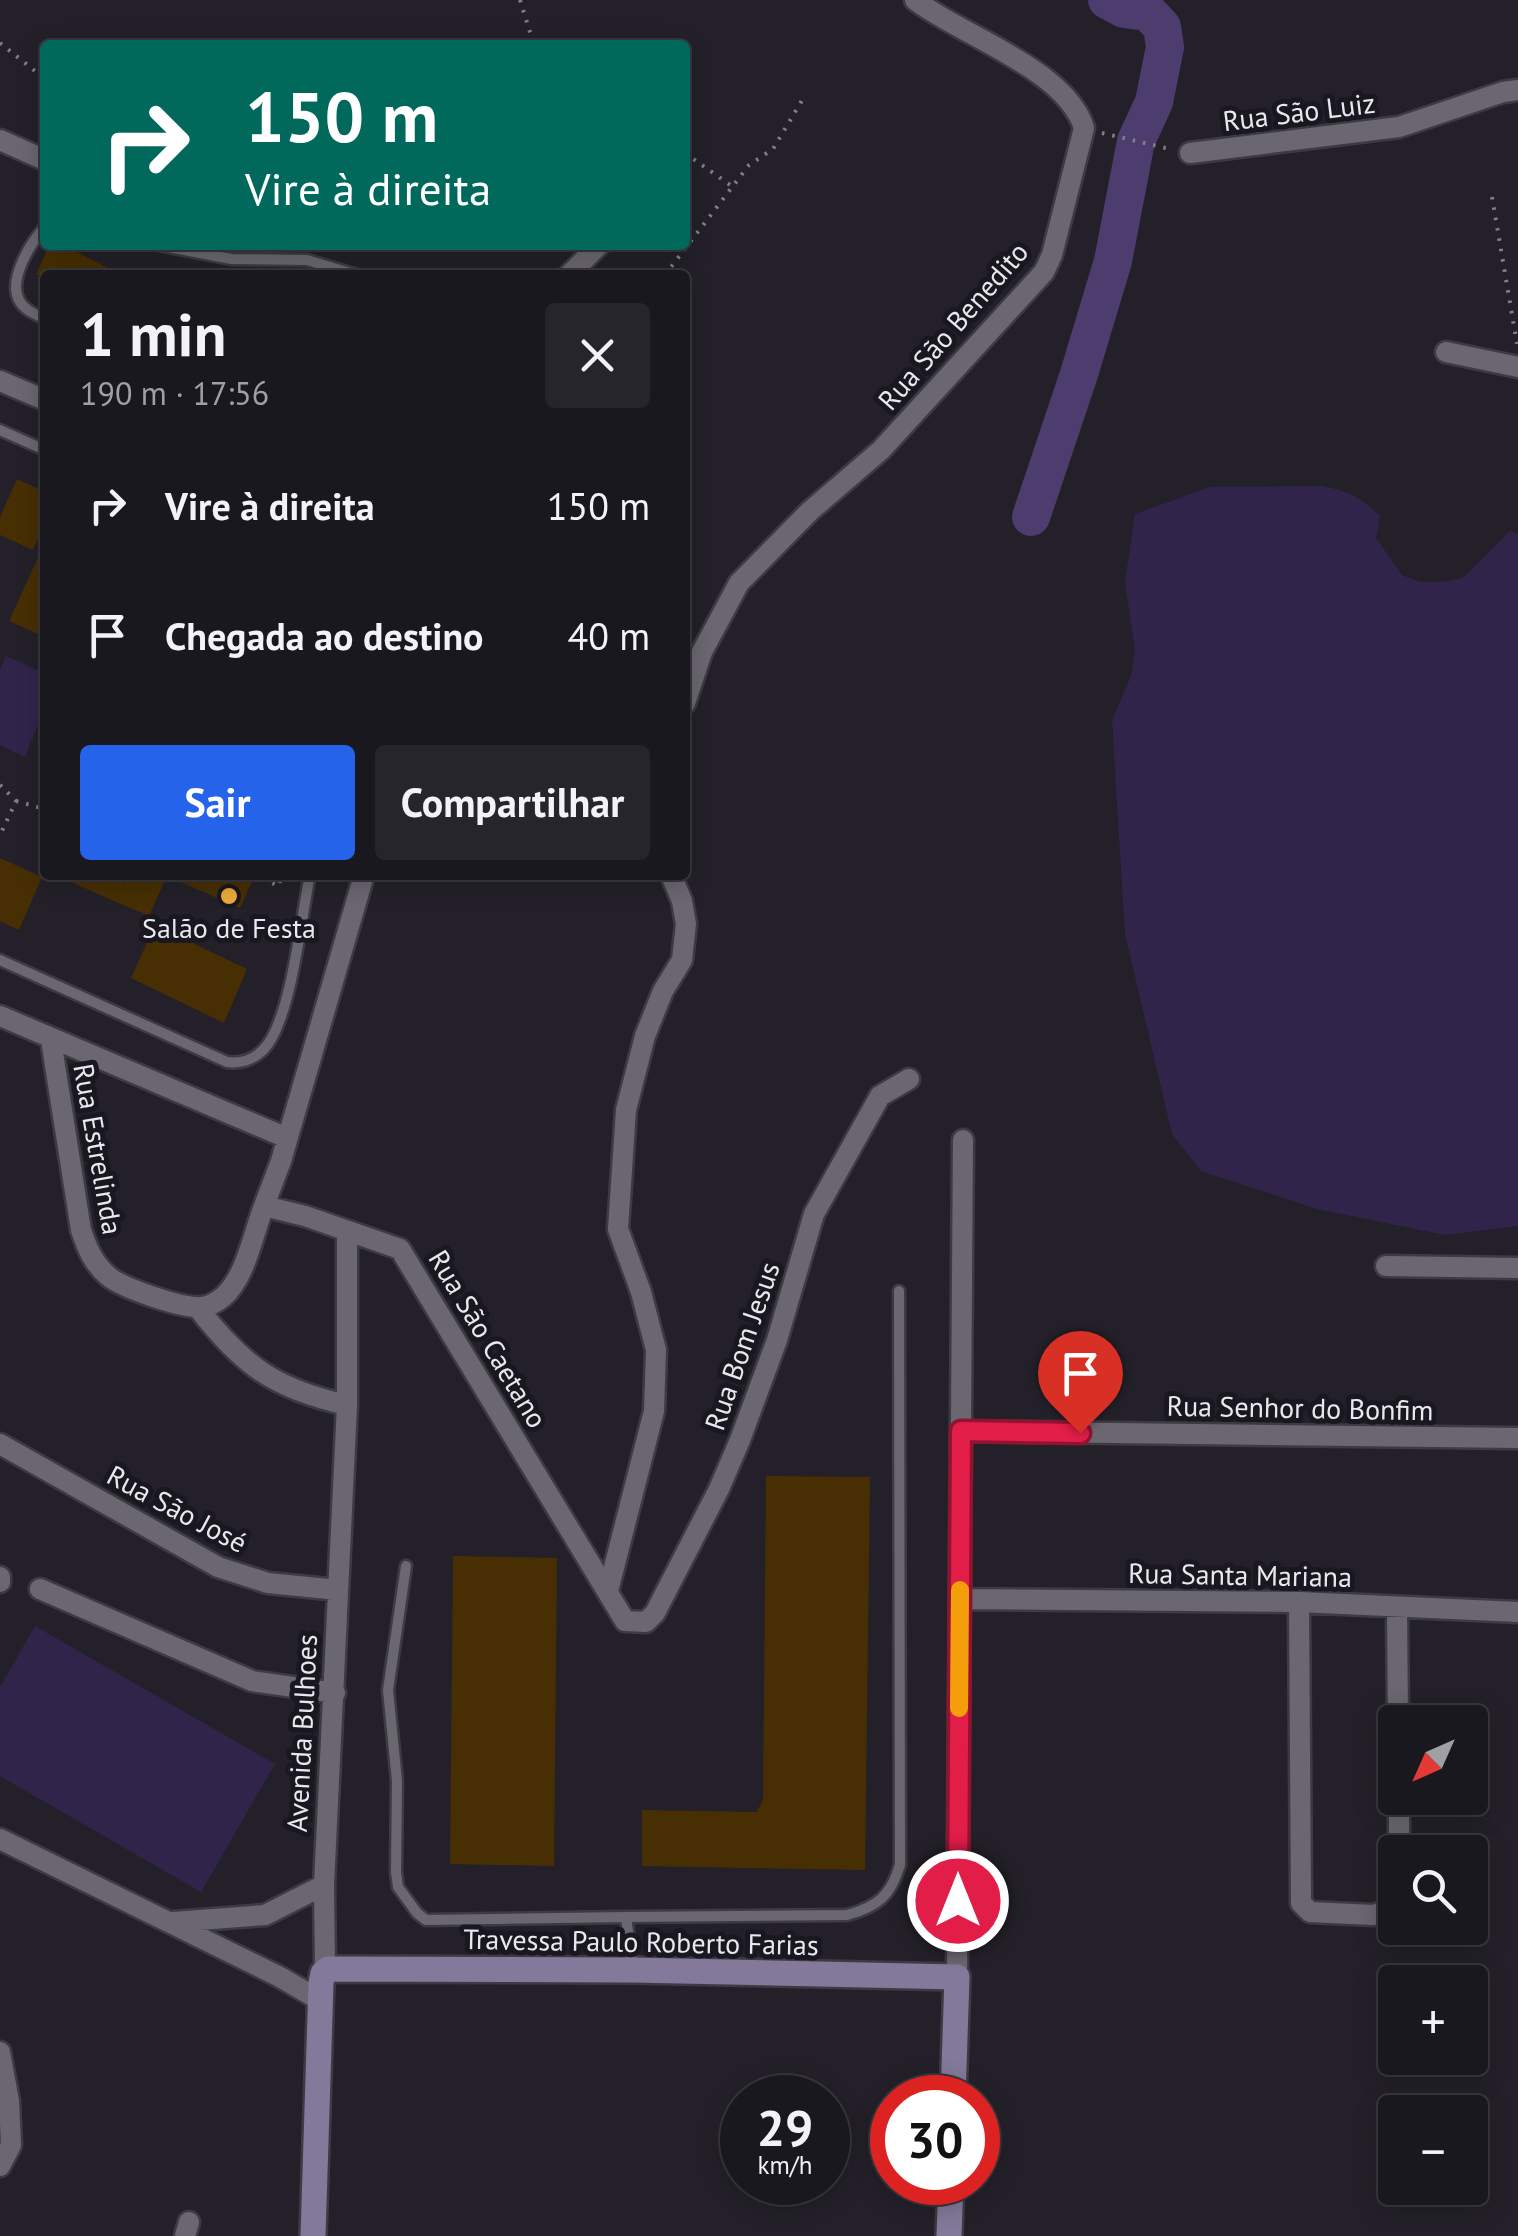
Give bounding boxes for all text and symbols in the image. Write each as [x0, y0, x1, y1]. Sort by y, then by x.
text: 150 m [245, 71, 438, 161]
icon: right [80, 80, 210, 210]
street label: Rua São Luiz [1221, 84, 1377, 139]
text: Vire à direita [245, 159, 491, 217]
street label: Rua São Benedito [869, 234, 1036, 417]
text: 1 min [80, 295, 226, 373]
button: close [545, 303, 650, 408]
text: 190 m · 17:56 [80, 372, 269, 414]
icon: right [80, 478, 135, 533]
text: Vire à direita [165, 481, 375, 530]
text: 150 m [547, 481, 650, 530]
icon: arrive [80, 608, 135, 663]
text: Chegada ao destino [165, 611, 484, 660]
text: 40 m [568, 611, 650, 660]
button: Sair [80, 745, 355, 860]
button: Compartilhar [375, 745, 650, 860]
marker: Salão de Festa [218, 885, 240, 907]
place label: Salão de Festa [142, 909, 316, 946]
street label: Rua Estrelinda [65, 1061, 132, 1237]
street label: Rua São Caetano [421, 1243, 556, 1435]
street label: Rua Bom Jesus [695, 1257, 788, 1435]
pin [1038, 1331, 1123, 1434]
icon: arrive [1053, 1346, 1108, 1401]
street label: Rua Senhor do Bonfim [1166, 1387, 1434, 1428]
street label: Rua São José [101, 1456, 254, 1561]
street label: Rua Santa Mariana [1128, 1554, 1352, 1595]
street label: Avenida Bulhoes [278, 1633, 325, 1833]
north arrow [1378, 1705, 1488, 1815]
map controls [1378, 1705, 1488, 2205]
button: search [1378, 1835, 1488, 1945]
position arrow [906, 1849, 1010, 1953]
street label: Travessa Paulo Roberto Farias [463, 1920, 819, 1963]
button: + [1378, 1965, 1488, 2075]
speed limit sign: 30 [870, 2075, 1000, 2205]
text: 29 [757, 2095, 813, 2160]
button: − [1378, 2095, 1488, 2205]
text: km/h [758, 2149, 812, 2181]

